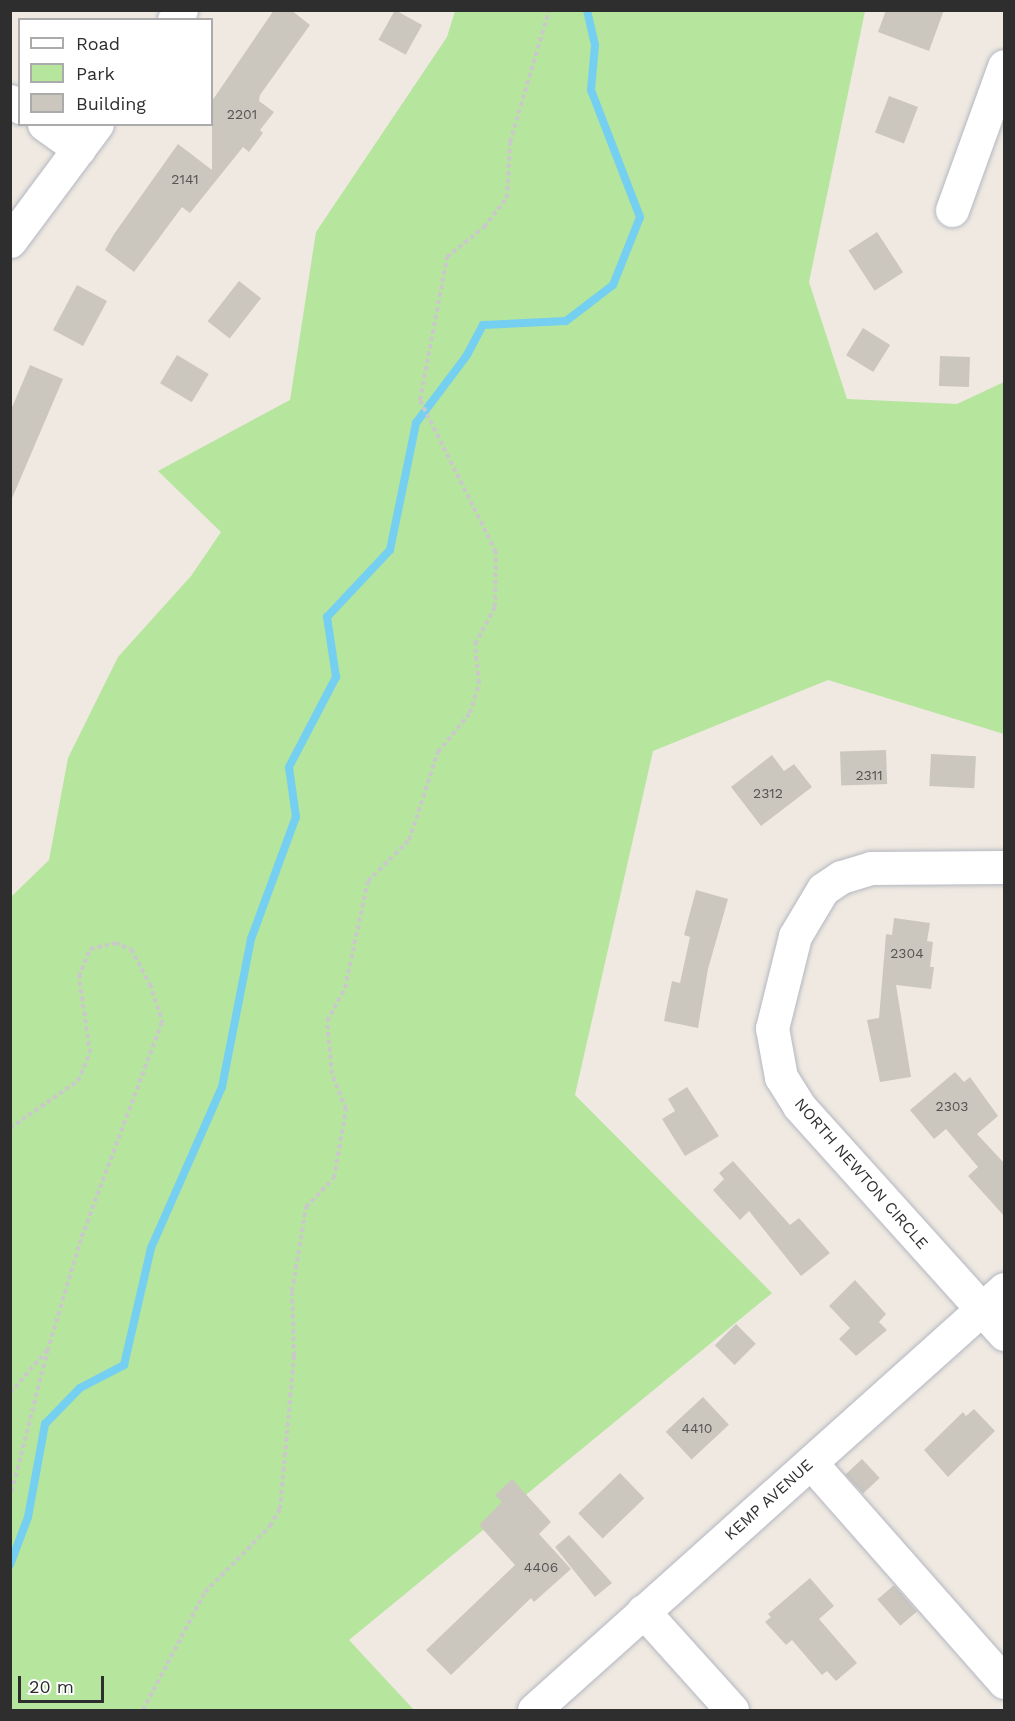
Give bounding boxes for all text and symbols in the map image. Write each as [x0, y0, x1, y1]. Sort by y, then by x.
legend [18, 18, 213, 126]
text: Road [76, 33, 120, 54]
text: Park [76, 63, 115, 84]
text: Building [76, 93, 146, 114]
house number: 2201 [227, 106, 257, 122]
house number: 2141 [171, 171, 199, 187]
house number: 2311 [855, 767, 883, 783]
house number: 2312 [753, 785, 783, 801]
house number: 2304 [890, 945, 924, 961]
street label: NORTH NEWTON CIRCLE [790, 1095, 932, 1253]
house number: 2303 [936, 1098, 968, 1114]
house number: 4410 [681, 1420, 713, 1436]
street label: KEMP AVENUE [721, 1455, 817, 1545]
house number: 4406 [524, 1559, 558, 1575]
scale bar [21, 1664, 106, 1702]
text: 20 m [29, 1676, 74, 1697]

